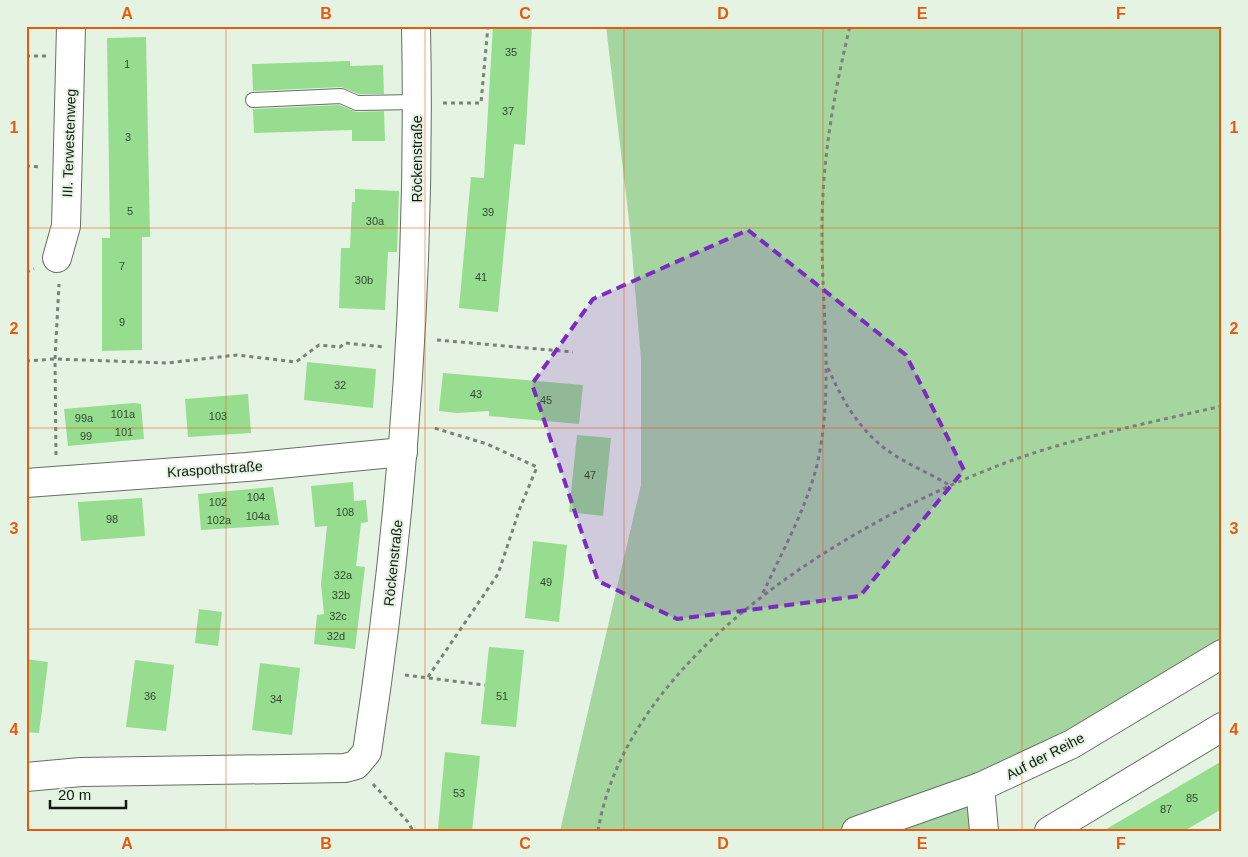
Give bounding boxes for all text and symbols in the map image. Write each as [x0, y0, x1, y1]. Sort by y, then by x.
text: A [121, 5, 133, 22]
text: B [320, 5, 332, 22]
text: C [519, 5, 531, 22]
text: D [717, 5, 729, 22]
text: E [917, 5, 928, 22]
text: F [1116, 5, 1126, 22]
house number: 35 [505, 46, 517, 58]
house number: 1 [124, 58, 130, 70]
street label: III. Terwestenweg [59, 88, 79, 198]
house number: 37 [502, 105, 514, 117]
street label: Röckenstraße [409, 115, 425, 203]
text: 1 [10, 119, 19, 136]
text: 1 [1230, 119, 1239, 136]
house number: 3 [125, 131, 131, 143]
house number: 5 [127, 205, 133, 217]
house number: 39 [482, 206, 494, 218]
house number: 30a [366, 215, 385, 227]
house number: 7 [119, 260, 125, 272]
house number: 41 [475, 271, 487, 283]
house number: 30b [355, 274, 373, 286]
house number: 9 [119, 316, 125, 328]
text: 2 [10, 320, 19, 337]
text: 2 [1230, 320, 1239, 337]
house number: 32 [334, 379, 346, 391]
house number: 43 [470, 388, 482, 400]
house number: 45 [540, 394, 552, 406]
house number: 101a [111, 408, 136, 420]
house number: 103 [209, 410, 227, 422]
house number: 99a [75, 412, 94, 424]
house number: 101 [115, 426, 133, 438]
house number: 99 [80, 430, 92, 442]
street label: Kraspothstraße [167, 458, 264, 480]
house number: 47 [584, 469, 596, 481]
house number: 104 [247, 491, 265, 503]
house number: 102 [209, 496, 227, 508]
house number: 108 [336, 506, 354, 518]
house number: 104a [246, 510, 271, 522]
house number: 98 [106, 513, 118, 525]
house number: 102a [207, 514, 232, 526]
street label: Röckenstraße [380, 519, 406, 607]
text: 3 [10, 520, 19, 537]
text: 3 [1230, 520, 1239, 537]
house number: 32a [334, 569, 353, 581]
house number: 49 [540, 576, 552, 588]
house number: 32b [332, 589, 350, 601]
house number: 32c [329, 610, 347, 622]
house number: 32d [327, 630, 345, 642]
house number: 36 [144, 690, 156, 702]
house number: 51 [496, 690, 508, 702]
house number: 34 [270, 693, 282, 705]
text: 4 [10, 721, 19, 738]
text: 4 [1230, 721, 1239, 738]
street label: Auf der Reihe [1003, 729, 1087, 783]
scale bar [50, 777, 126, 809]
text: 20 m [58, 786, 91, 803]
house number: 53 [453, 787, 465, 799]
house number: 85 [1186, 792, 1198, 804]
house number: 87 [1160, 803, 1172, 815]
text: A [121, 835, 133, 852]
text: B [320, 835, 332, 852]
text: C [519, 835, 531, 852]
text: D [717, 835, 729, 852]
text: E [917, 835, 928, 852]
text: F [1116, 835, 1126, 852]

